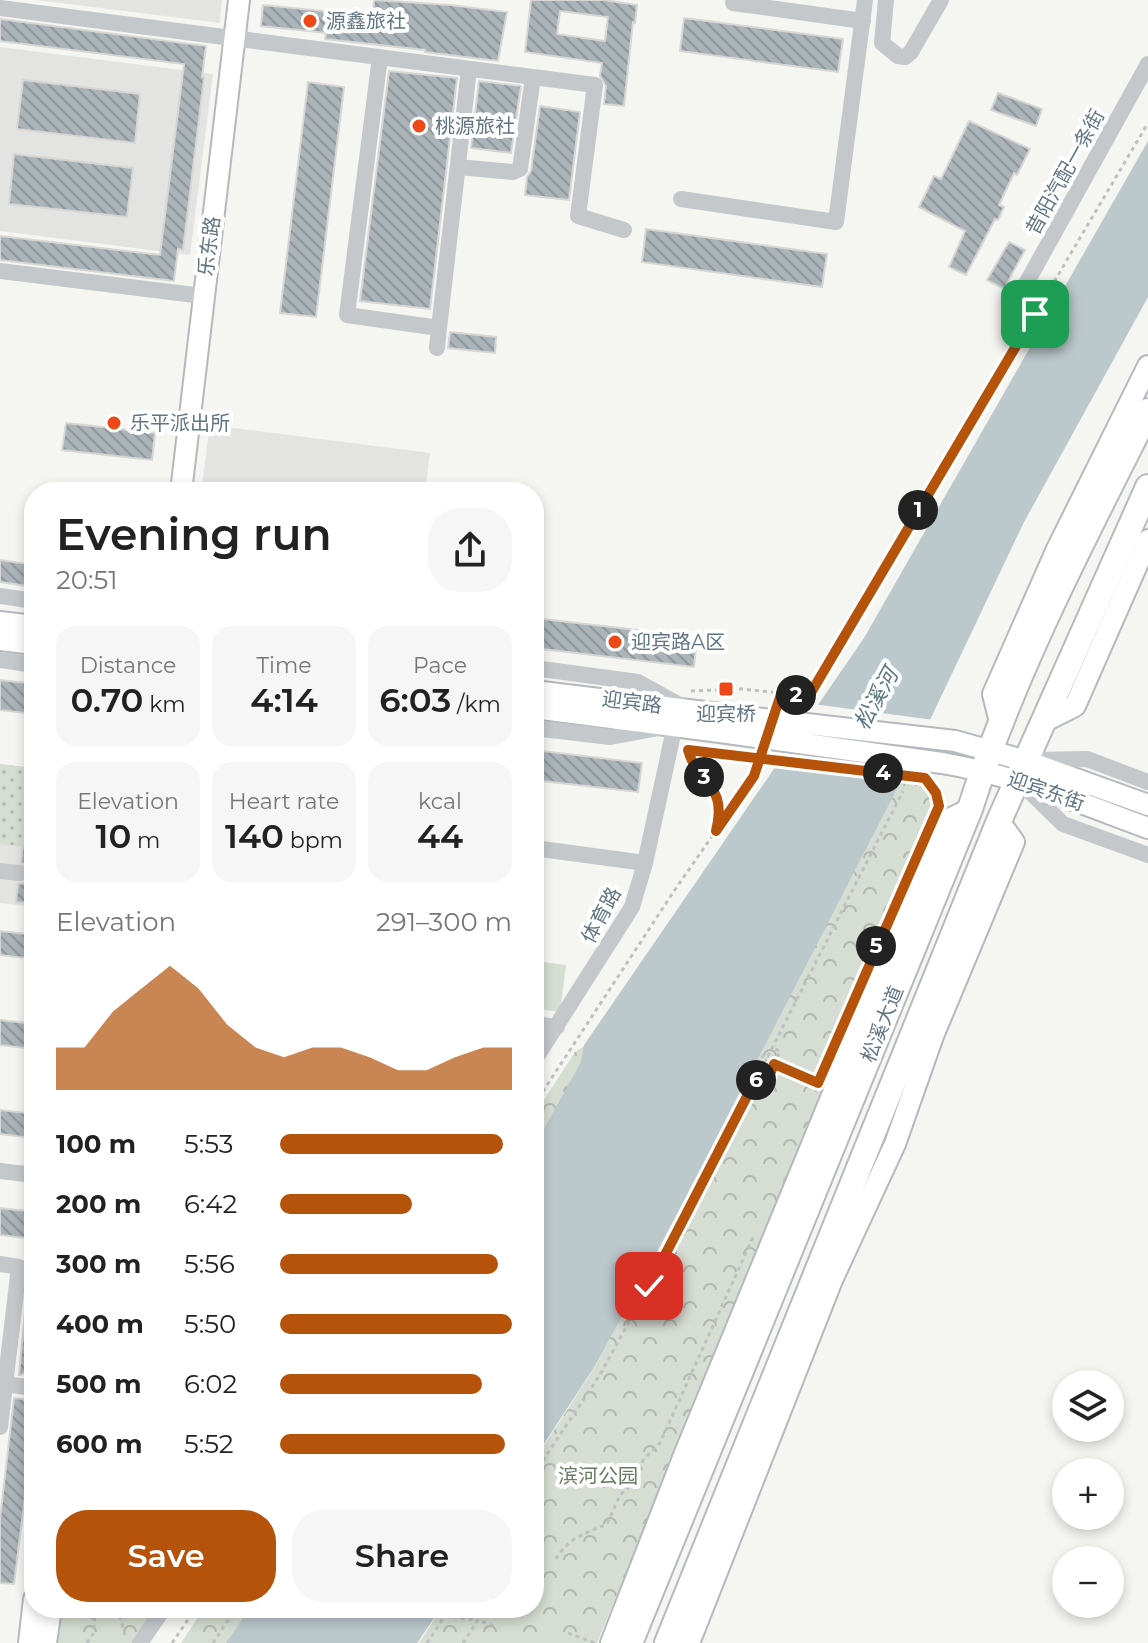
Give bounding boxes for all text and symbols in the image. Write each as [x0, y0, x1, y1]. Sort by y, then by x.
place label: 源鑫旅社 [326, 9, 406, 33]
marker: 源鑫旅社 [301, 12, 319, 30]
street label: 昔阳汽配一条街 [1021, 105, 1109, 239]
place label: 桃源旅社 [435, 114, 515, 138]
marker: 桃源旅社 [410, 117, 428, 135]
street label: 乐东路 [193, 215, 225, 277]
pin [1001, 280, 1069, 348]
icon: arrive [1013, 292, 1057, 336]
place label: 乐平派出所 [130, 411, 230, 435]
marker: 乐平派出所 [105, 414, 123, 432]
pin: 1 [898, 490, 938, 530]
text: 1 [914, 496, 922, 523]
text: Evening run [56, 507, 332, 561]
button: share [428, 508, 512, 592]
text: 20:51 [56, 564, 118, 596]
place label: 迎宾路A区 [631, 630, 725, 654]
marker: 迎宾路A区 [606, 633, 624, 651]
text: Distance [80, 652, 176, 679]
text: Time [256, 652, 312, 679]
text: Pace [413, 652, 467, 679]
water label: 松溪河 [848, 660, 906, 734]
pin: 2 [776, 675, 816, 715]
text: 0.70 [70, 679, 144, 721]
text: 4:14 [250, 679, 318, 721]
text: 6:03 [379, 679, 451, 721]
marker: 迎宾桥 [717, 680, 735, 698]
text: 2 [790, 681, 802, 708]
street label: 迎宾路 [601, 686, 663, 718]
text: km [144, 691, 186, 718]
text: /km [451, 691, 501, 718]
place label: 迎宾桥 [696, 702, 756, 726]
pin: 4 [863, 753, 903, 793]
pin: 3 [684, 757, 724, 797]
text: 4 [875, 759, 891, 786]
text: 3 [697, 763, 711, 790]
street label: 迎宾东街 [1004, 767, 1088, 815]
text: Elevation [77, 788, 179, 815]
text: Heart rate [229, 788, 339, 815]
text: kcal [418, 788, 462, 815]
text: 10 [96, 815, 131, 857]
text: 140 [225, 815, 284, 857]
text: 44 [417, 815, 463, 857]
text: m [131, 827, 160, 854]
text: bpm [284, 827, 343, 854]
street label: 体育路 [576, 883, 626, 947]
text: Elevation [56, 906, 176, 938]
text: 291–300 m [376, 906, 512, 938]
pin: 5 [856, 926, 896, 966]
text: 5 [869, 932, 883, 959]
street label: 松溪大道 [856, 982, 908, 1066]
pin: 6 [736, 1060, 776, 1100]
text: 6 [749, 1066, 763, 1093]
text: 100 m [56, 1128, 136, 1160]
text: 5:53 [184, 1128, 233, 1160]
text: 200 m [56, 1188, 141, 1220]
text: 6:42 [184, 1188, 237, 1220]
text: 300 m [56, 1248, 141, 1280]
text: 5:56 [184, 1248, 235, 1280]
pin [615, 1252, 683, 1320]
icon: check [627, 1264, 671, 1308]
text: 400 m [56, 1308, 144, 1340]
text: 5:50 [184, 1308, 236, 1340]
text: 500 m [56, 1368, 141, 1400]
text: 6:02 [184, 1368, 237, 1400]
map controls [1052, 1370, 1124, 1618]
button: layers [1052, 1370, 1124, 1442]
text: 600 m [56, 1428, 143, 1460]
text: 5:52 [184, 1428, 234, 1460]
button: + [1052, 1458, 1124, 1530]
park label: 滨河公园 [558, 1464, 638, 1488]
button: Save [56, 1510, 276, 1602]
button: Share [292, 1510, 512, 1602]
button: − [1052, 1546, 1124, 1618]

